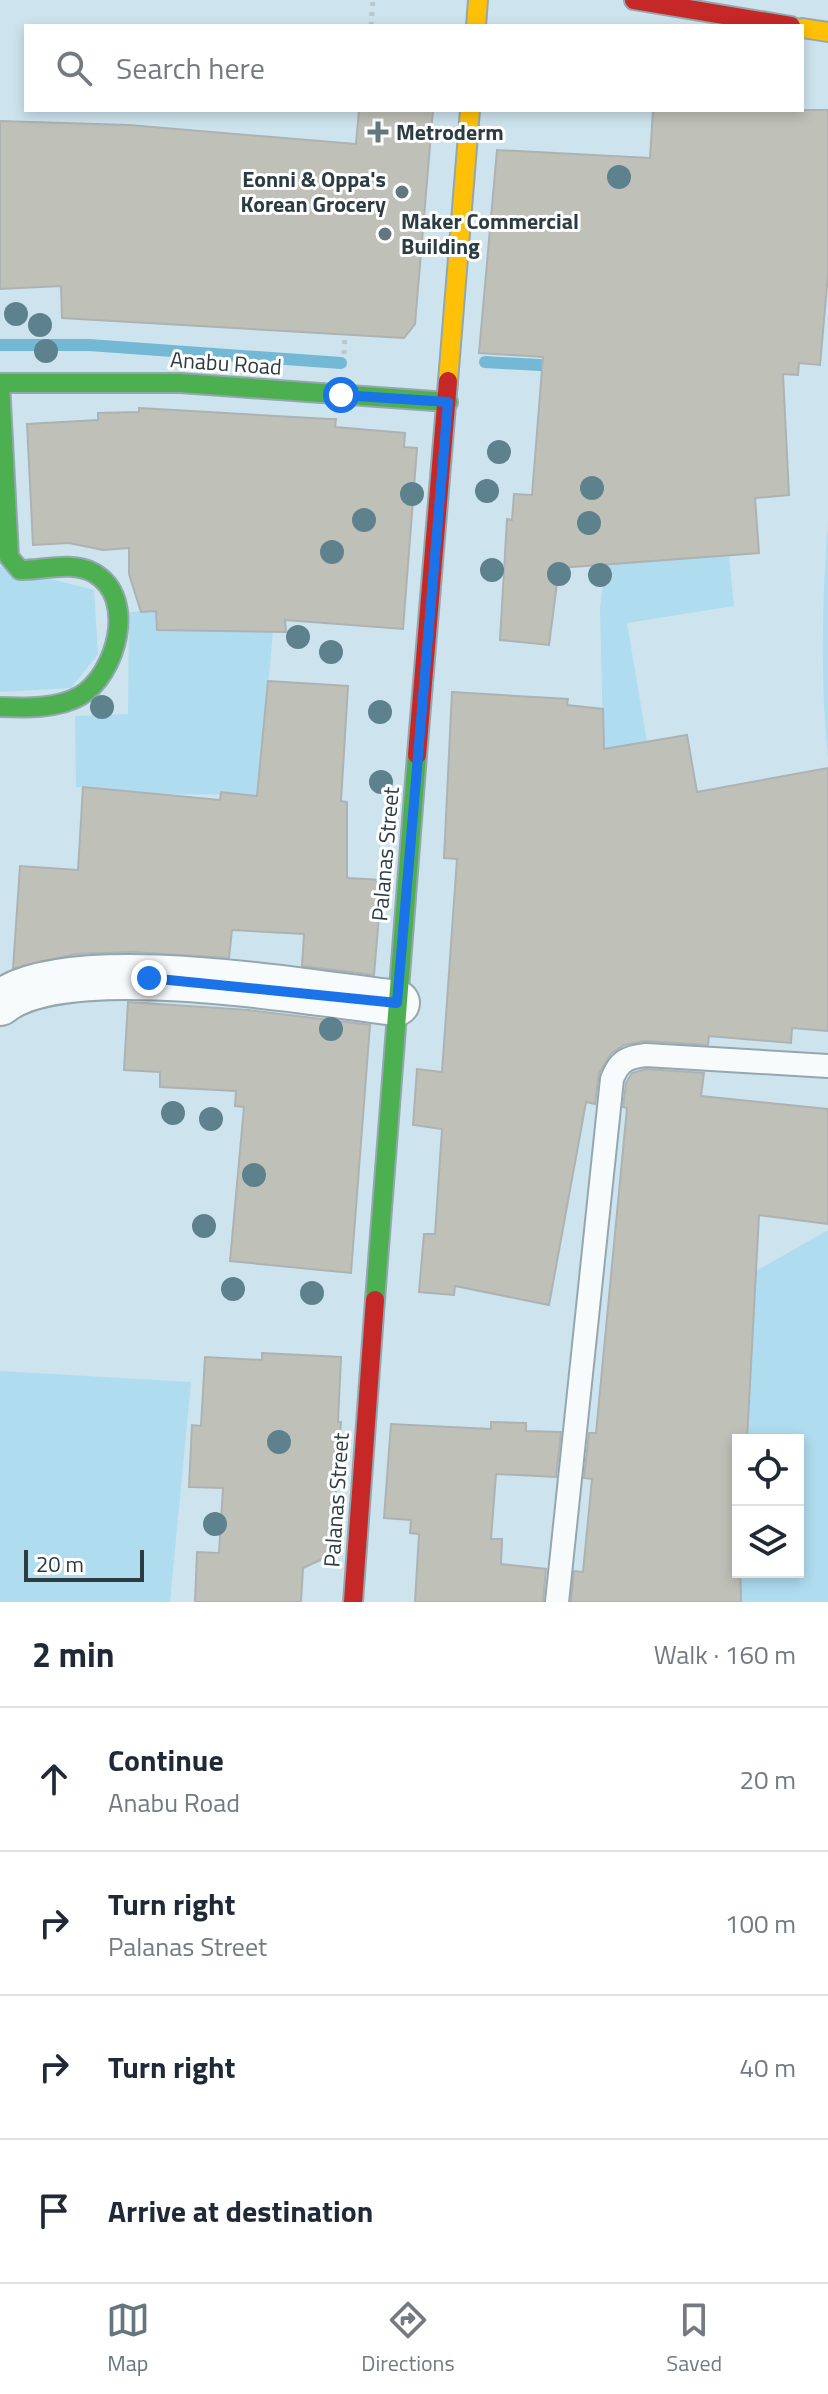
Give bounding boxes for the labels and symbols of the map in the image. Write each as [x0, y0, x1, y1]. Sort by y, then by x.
place label: Metroderm [396, 115, 504, 149]
marker: Metroderm [367, 121, 389, 143]
place label: Eonni & Oppa's Korean Grocery [241, 162, 386, 221]
marker: Eonni & Oppa's Korean Grocery [393, 183, 411, 201]
place label: Maker Commercial Building [401, 204, 579, 263]
marker: Maker Commercial Building [376, 225, 394, 243]
street label: Anabu Road [169, 342, 283, 384]
route start [323, 377, 359, 413]
street label: Palanas Street [362, 785, 408, 923]
route end [131, 960, 167, 996]
street label: Palanas Street [314, 1431, 358, 1568]
scale bar [24, 1546, 144, 1582]

